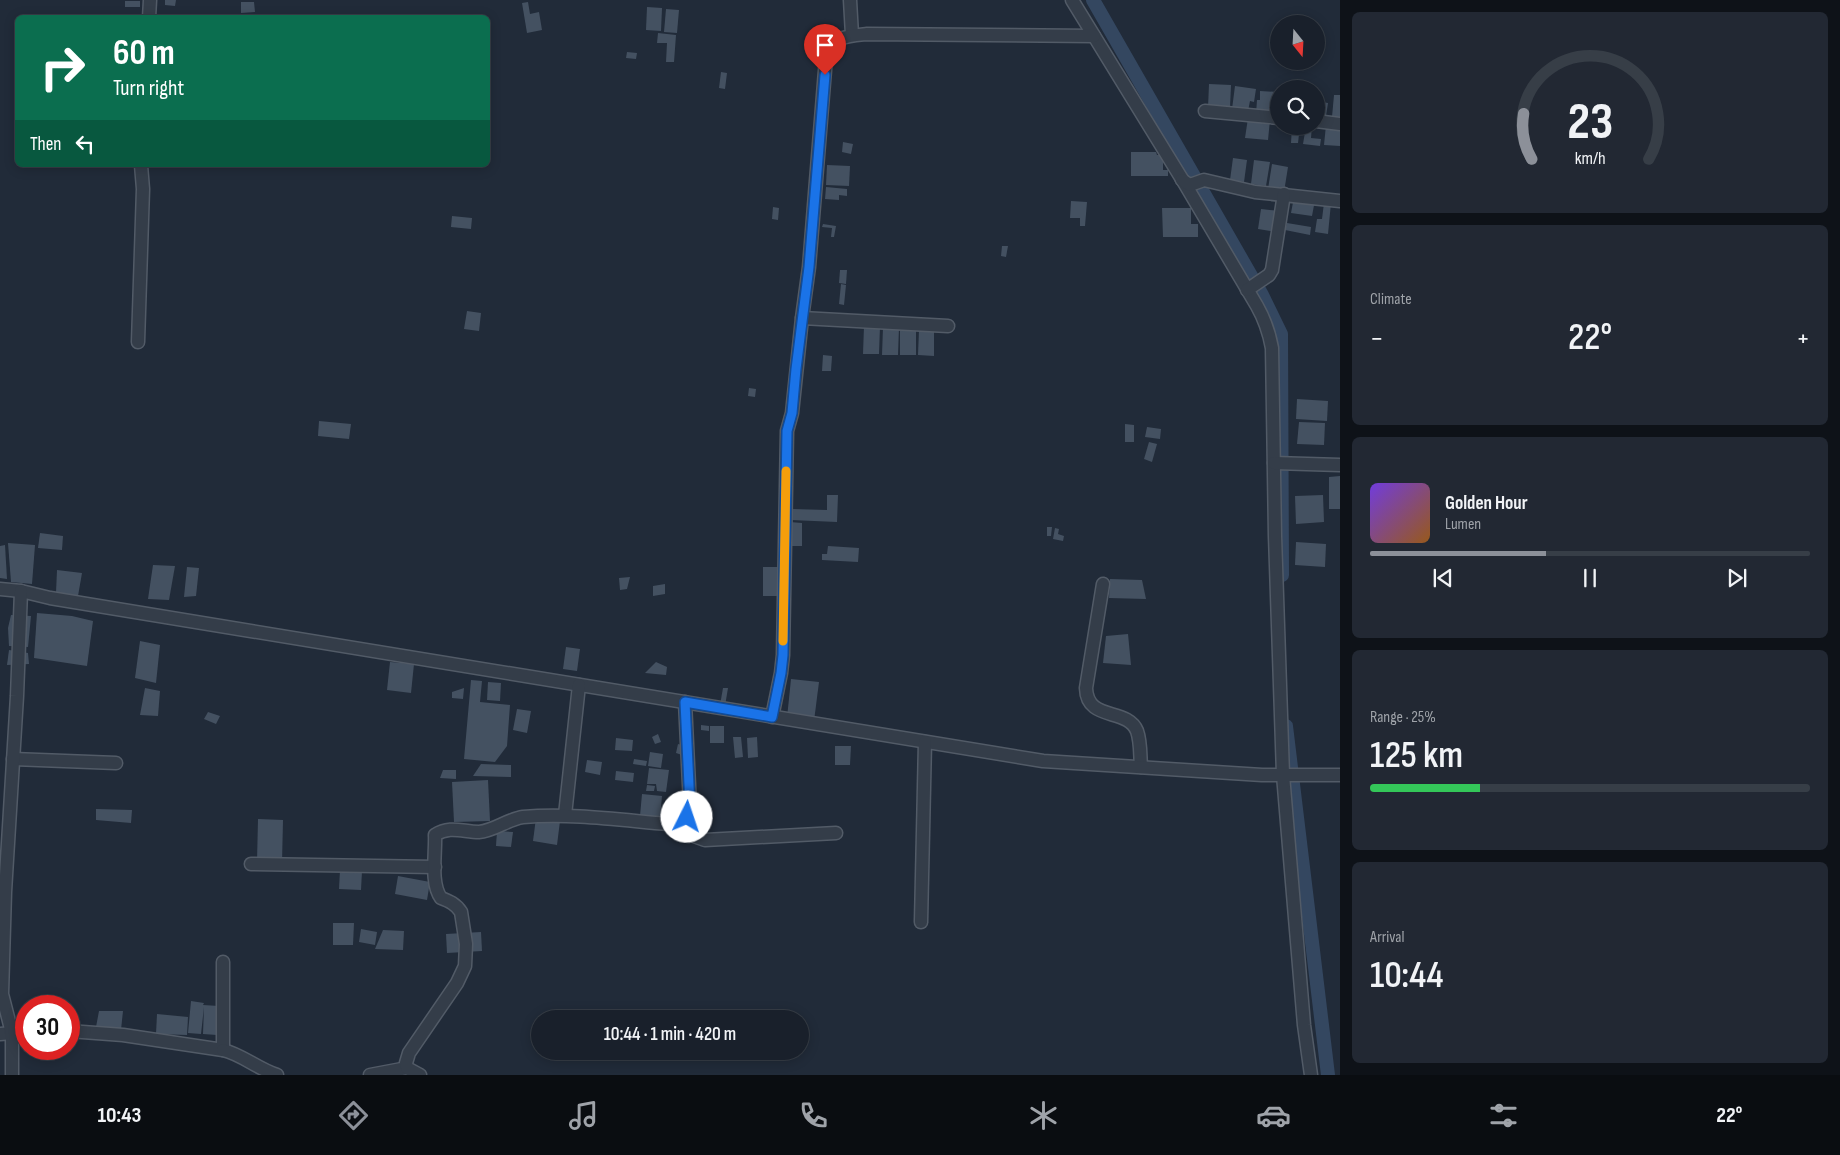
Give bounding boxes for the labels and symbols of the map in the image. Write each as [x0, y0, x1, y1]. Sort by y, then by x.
north arrow [1270, 15, 1325, 70]
pin [804, 24, 846, 75]
position arrow [660, 790, 712, 842]
speed limit sign: 30 [15, 995, 80, 1060]

